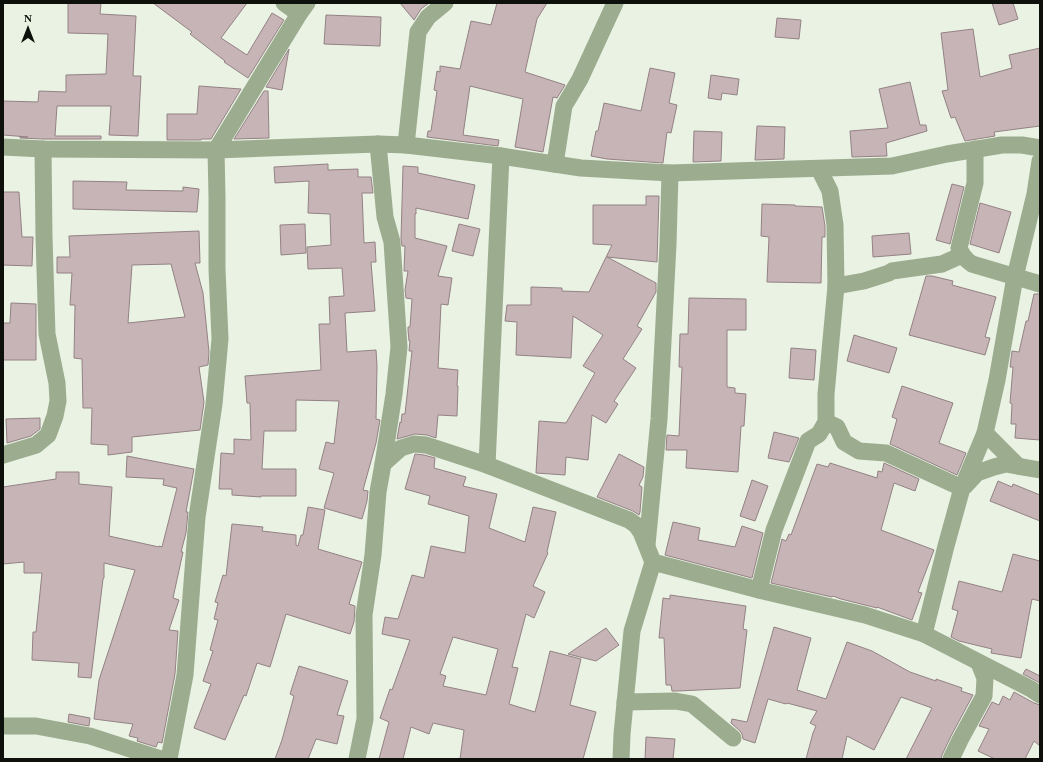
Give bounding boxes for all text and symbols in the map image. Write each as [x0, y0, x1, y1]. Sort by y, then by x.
north arrow [8, 8, 48, 48]
text: N [24, 12, 32, 24]

